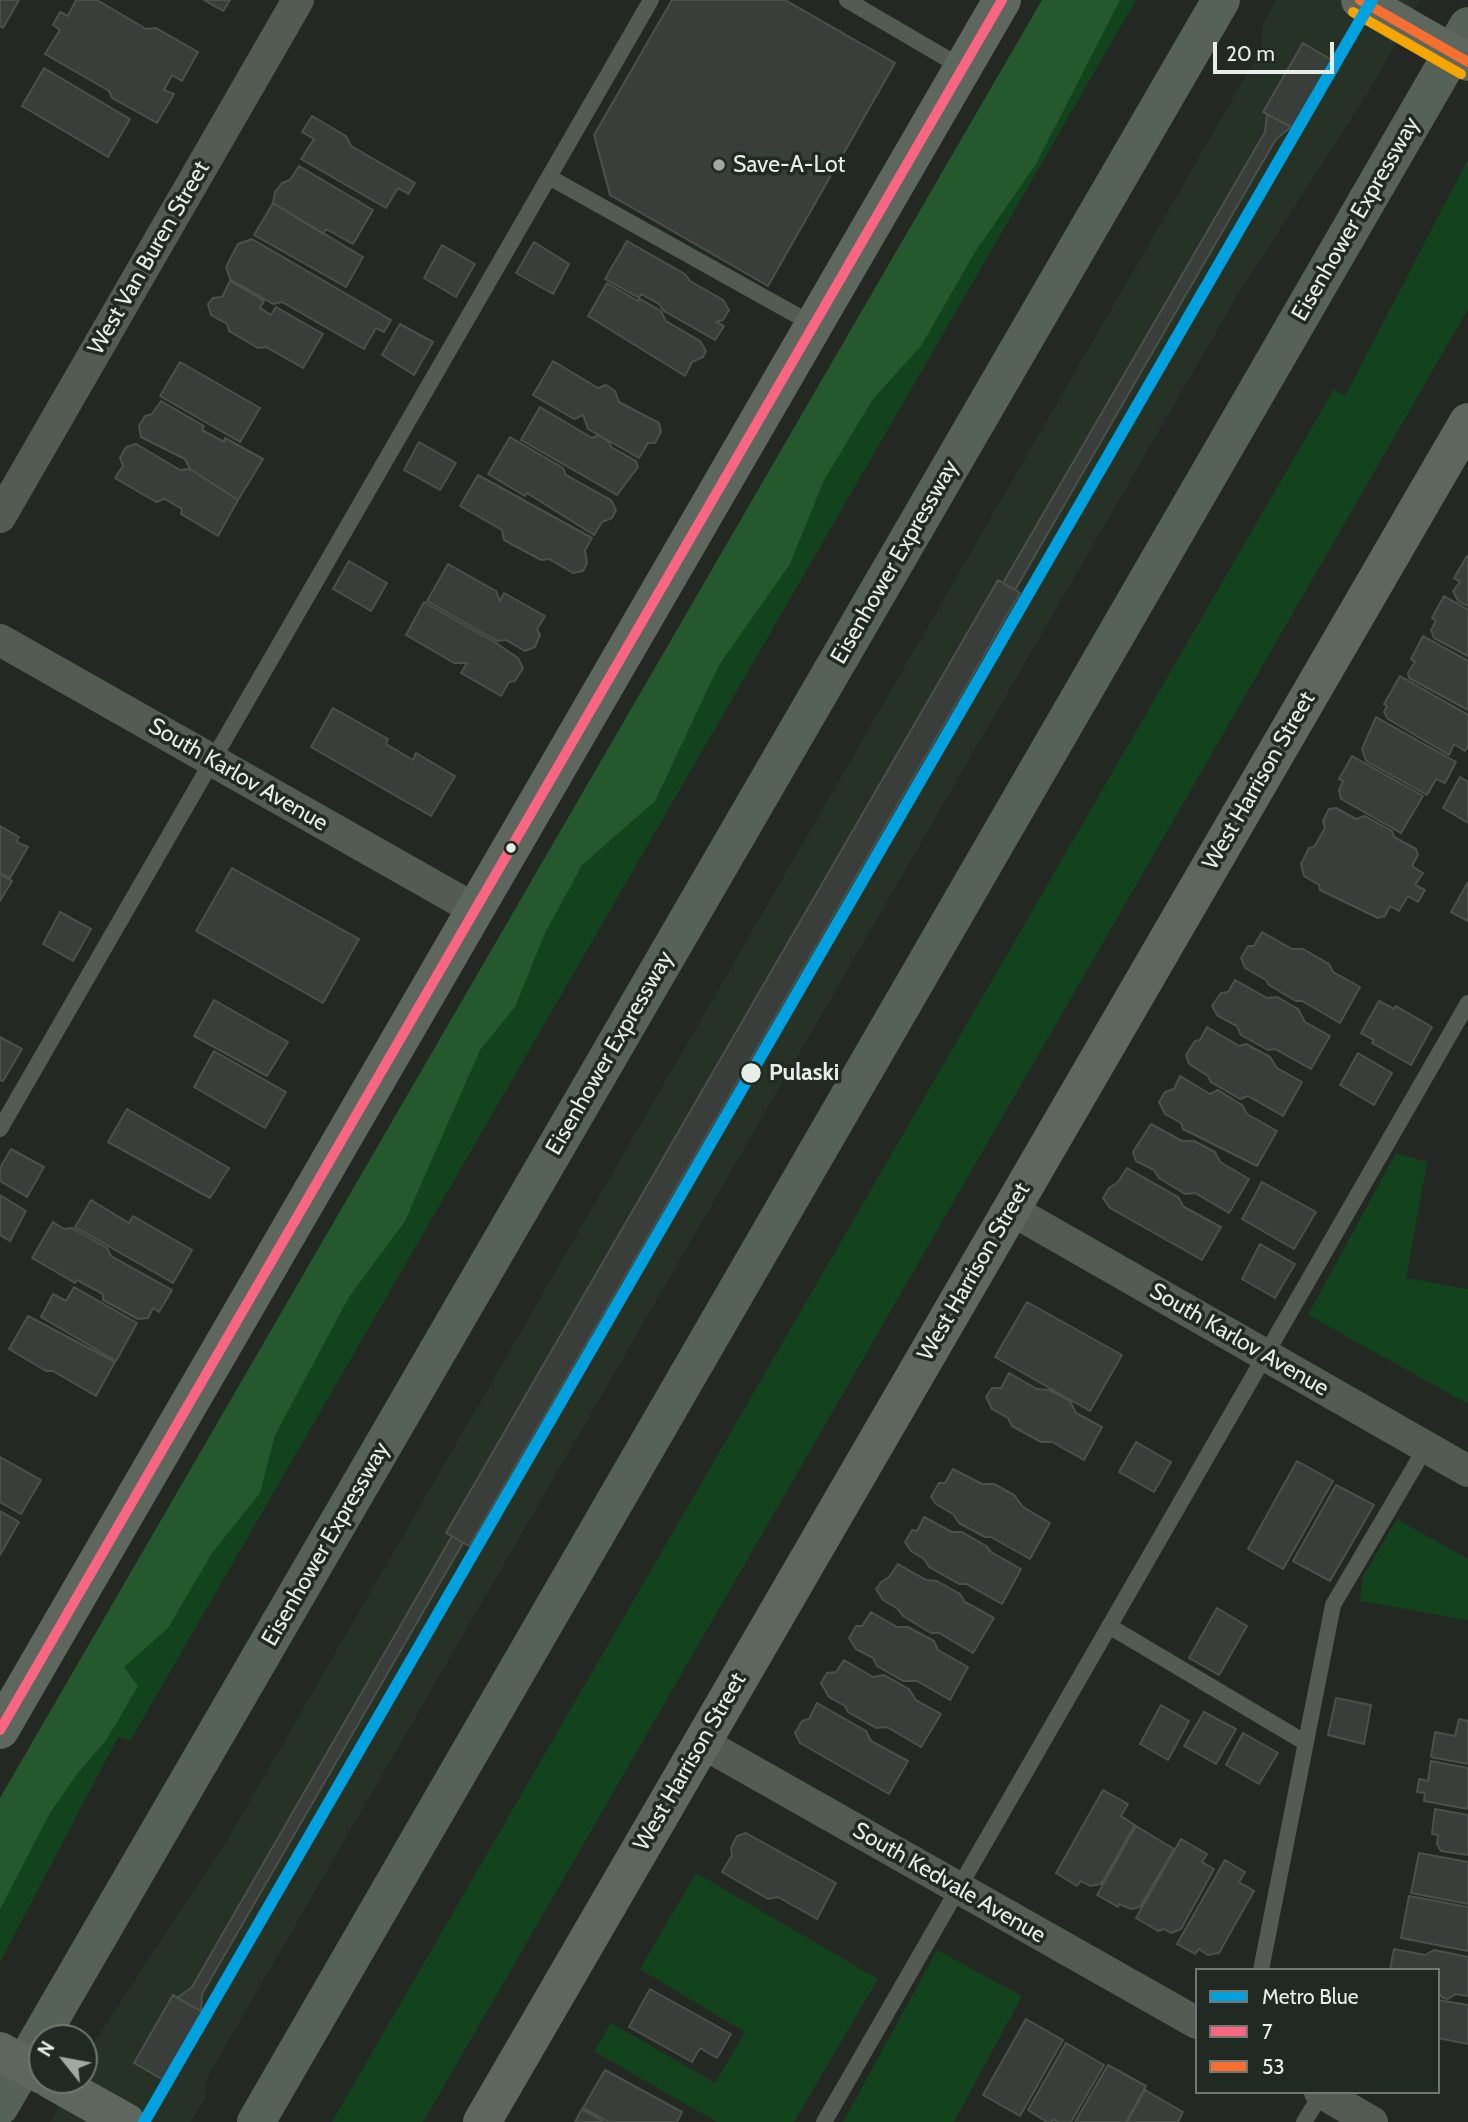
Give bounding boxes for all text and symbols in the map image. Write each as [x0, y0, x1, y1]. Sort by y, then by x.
scale bar [1216, 28, 1337, 72]
text: 20 m [1226, 41, 1275, 66]
street label: Eisenhower Expressway [1286, 112, 1426, 326]
place label: Save-A-Lot [733, 151, 845, 179]
street label: West Van Buren Street [82, 156, 216, 360]
marker: Save-A-Lot [711, 157, 727, 173]
street label: Eisenhower Expressway [825, 455, 965, 669]
street label: West Harrison Street [1197, 687, 1321, 875]
street label: South Karlov Avenue [144, 713, 332, 837]
unlabelled marker [504, 841, 518, 855]
street label: Eisenhower Expressway [540, 946, 680, 1160]
place label: Pulaski [769, 1059, 839, 1087]
marker: Pulaski [739, 1061, 763, 1085]
street label: West Harrison Street [912, 1178, 1036, 1366]
street label: South Karlov Avenue [1145, 1278, 1333, 1402]
street label: Eisenhower Expressway [256, 1437, 396, 1651]
street label: West Harrison Street [628, 1668, 752, 1856]
street label: South Kedvale Avenue [848, 1817, 1050, 1949]
legend [1195, 1968, 1440, 2094]
text: Metro Blue [1262, 1984, 1358, 2009]
text: 7 [1262, 2019, 1273, 2044]
north arrow [28, 2024, 98, 2094]
text: N [33, 2037, 60, 2061]
text: 53 [1262, 2054, 1285, 2079]

